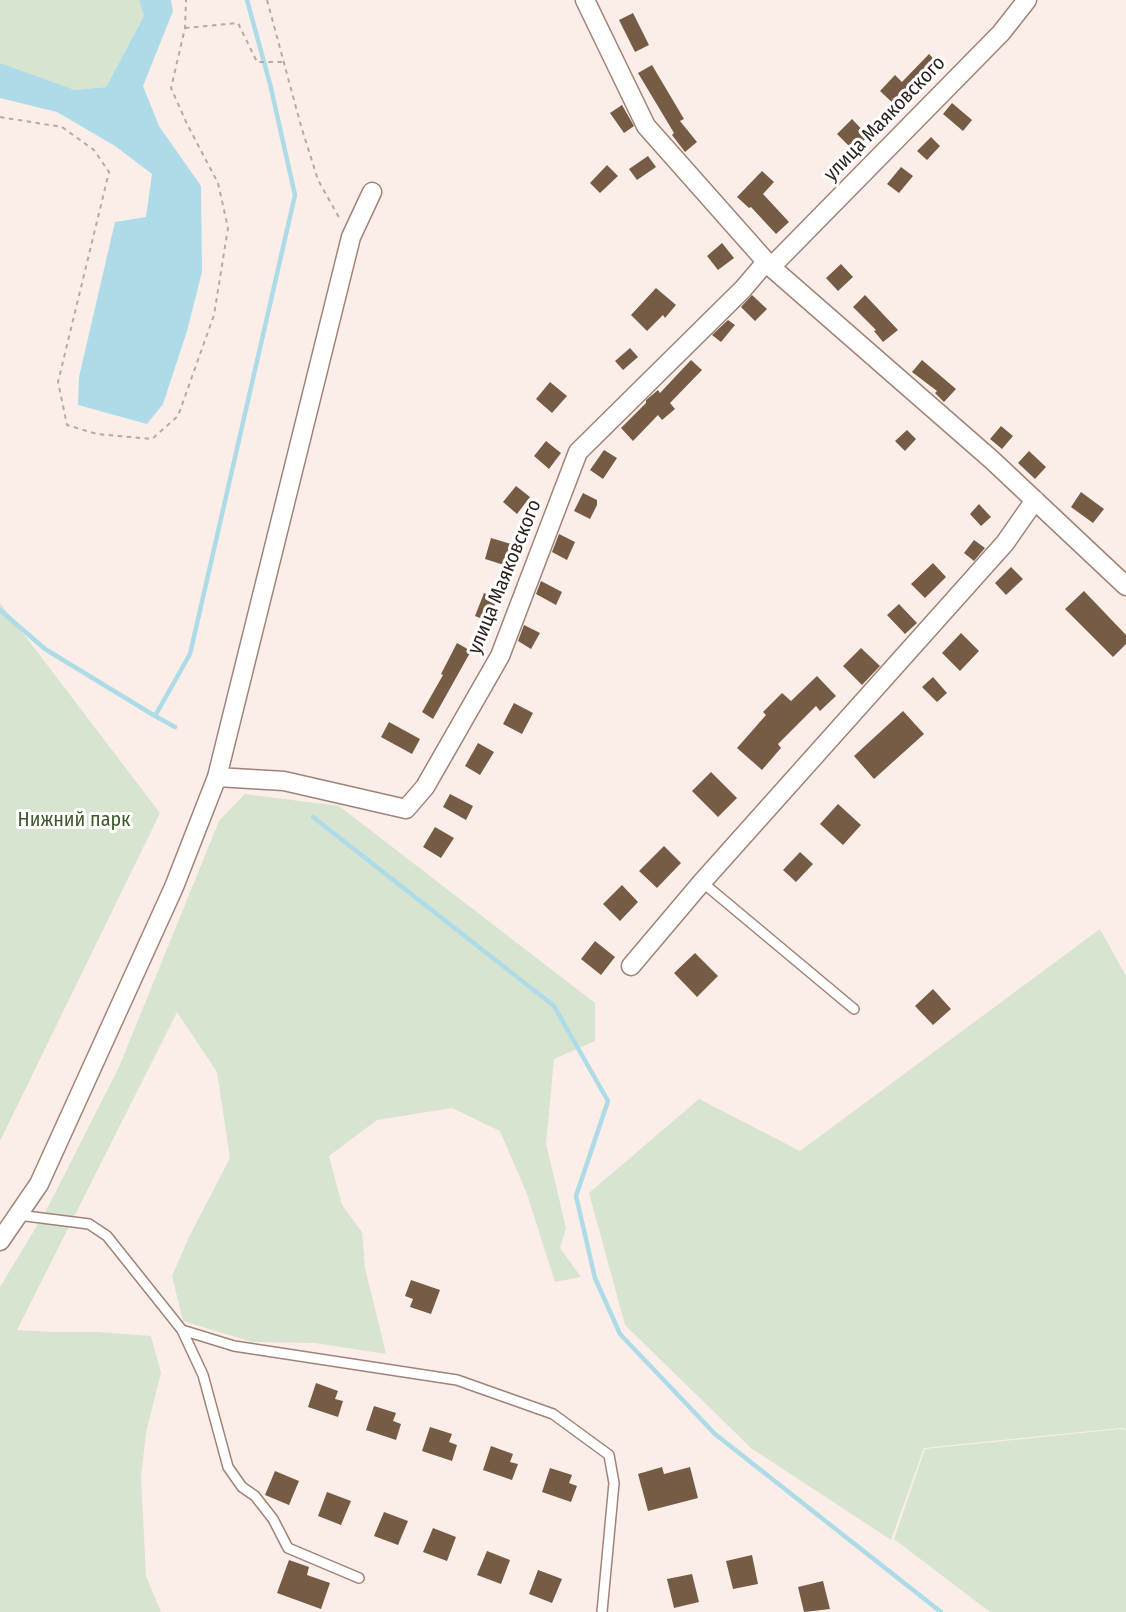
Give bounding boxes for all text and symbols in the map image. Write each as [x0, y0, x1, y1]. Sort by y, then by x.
street label: улица Маяковского [819, 52, 951, 186]
street label: улица Маяковского [463, 496, 547, 658]
park label: Нижний парк [18, 808, 130, 832]

